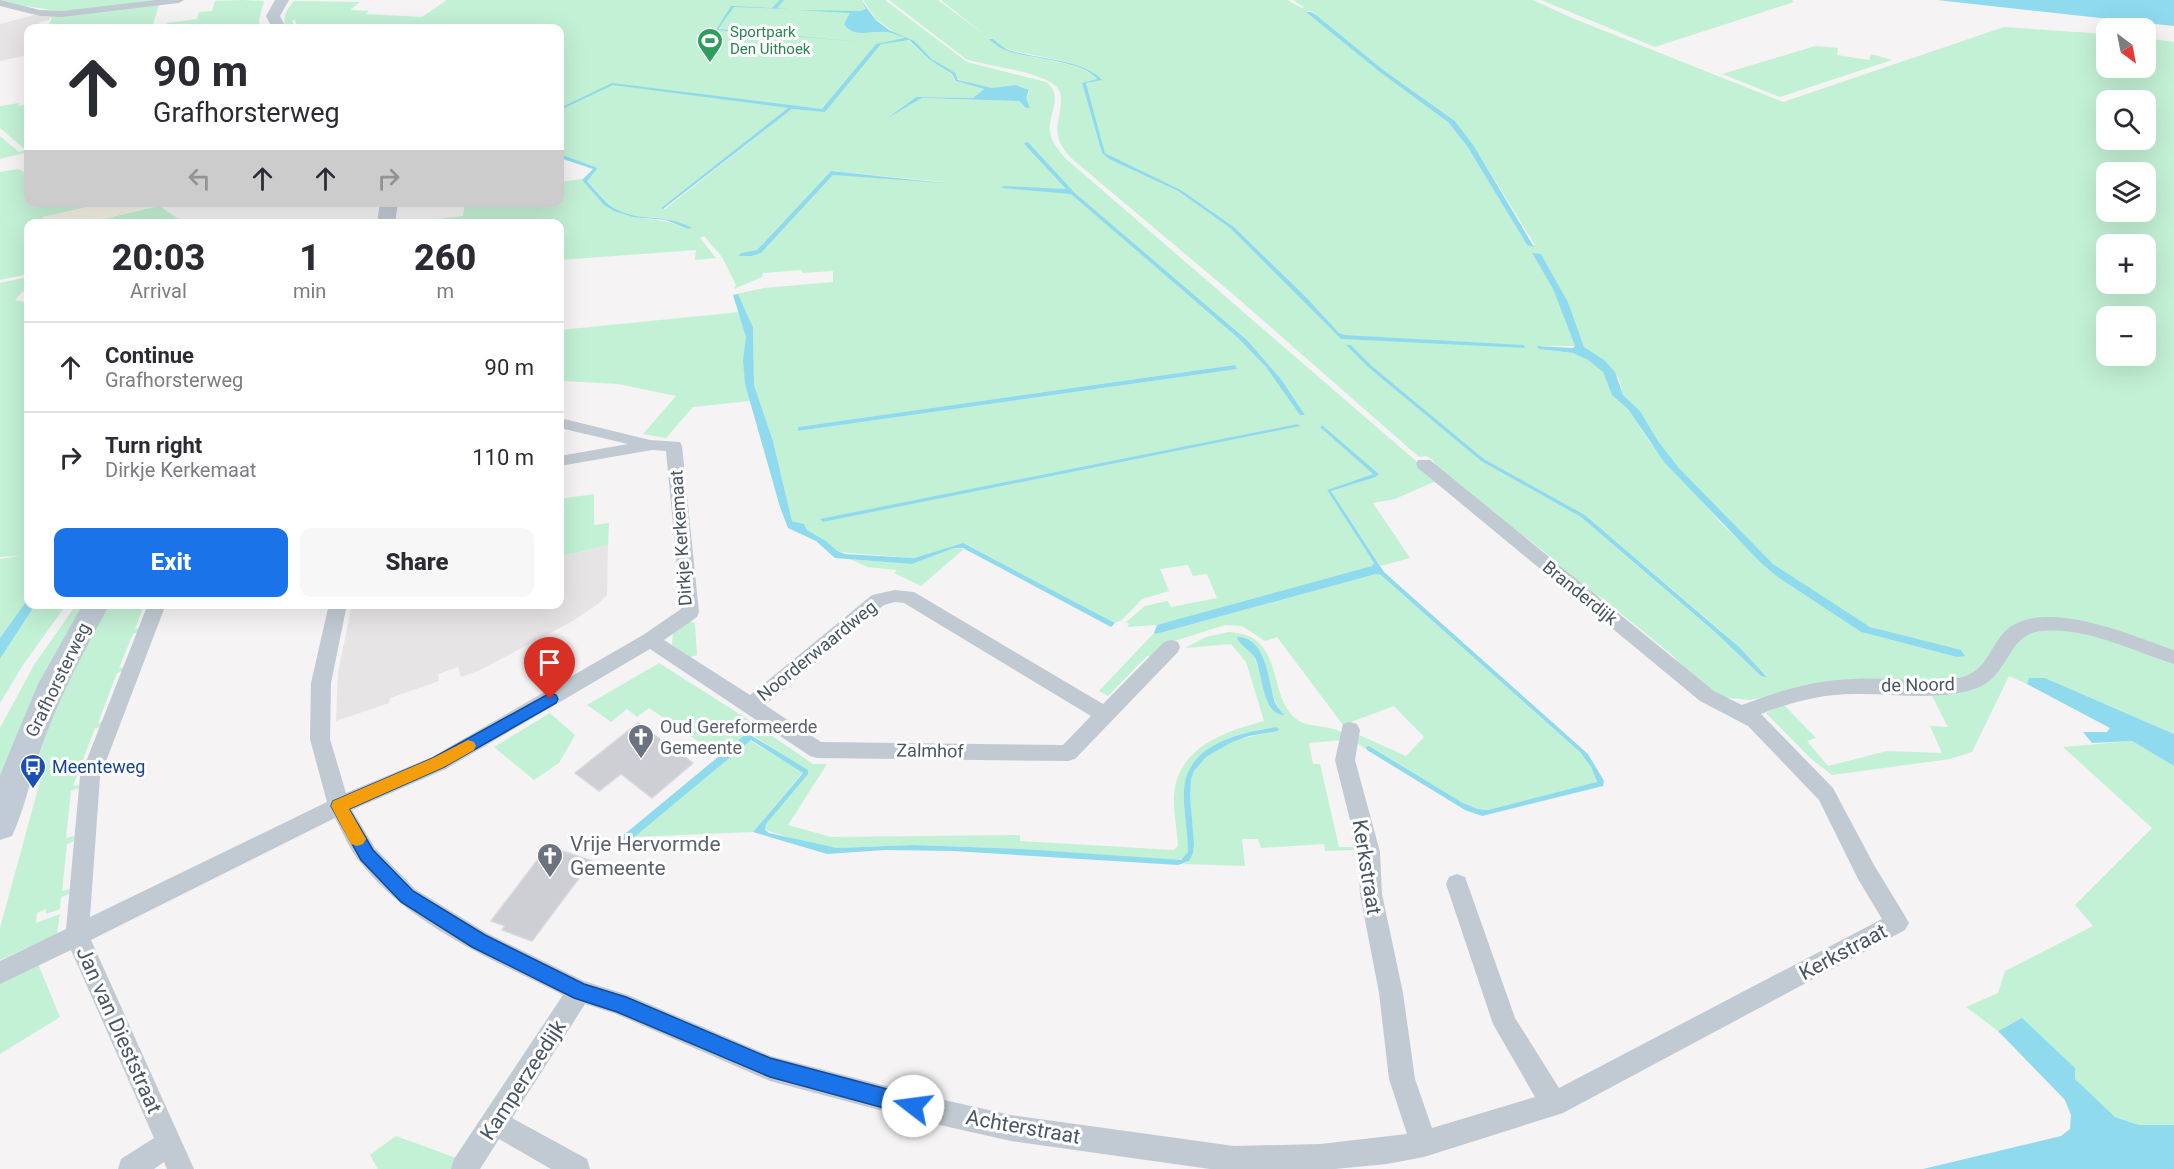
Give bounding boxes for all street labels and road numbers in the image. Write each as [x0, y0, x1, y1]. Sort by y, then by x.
street label: Dirkje Kerkemaat [665, 469, 696, 607]
street label: Branderdijk [1539, 556, 1623, 630]
street label: Noorderwaardweg [753, 596, 881, 705]
street label: Grafhorsterweg [21, 619, 94, 740]
street label: de Noord [1881, 673, 1955, 696]
street label: Zalmhof [896, 739, 965, 762]
street label: Kerkstraat [1348, 818, 1386, 916]
street label: Kerkstraat [1795, 919, 1891, 985]
street label: Jan van Dieststraat [71, 943, 167, 1117]
street label: Kamperzeedijk [475, 1015, 571, 1144]
street label: Achterstraat [964, 1105, 1082, 1149]

